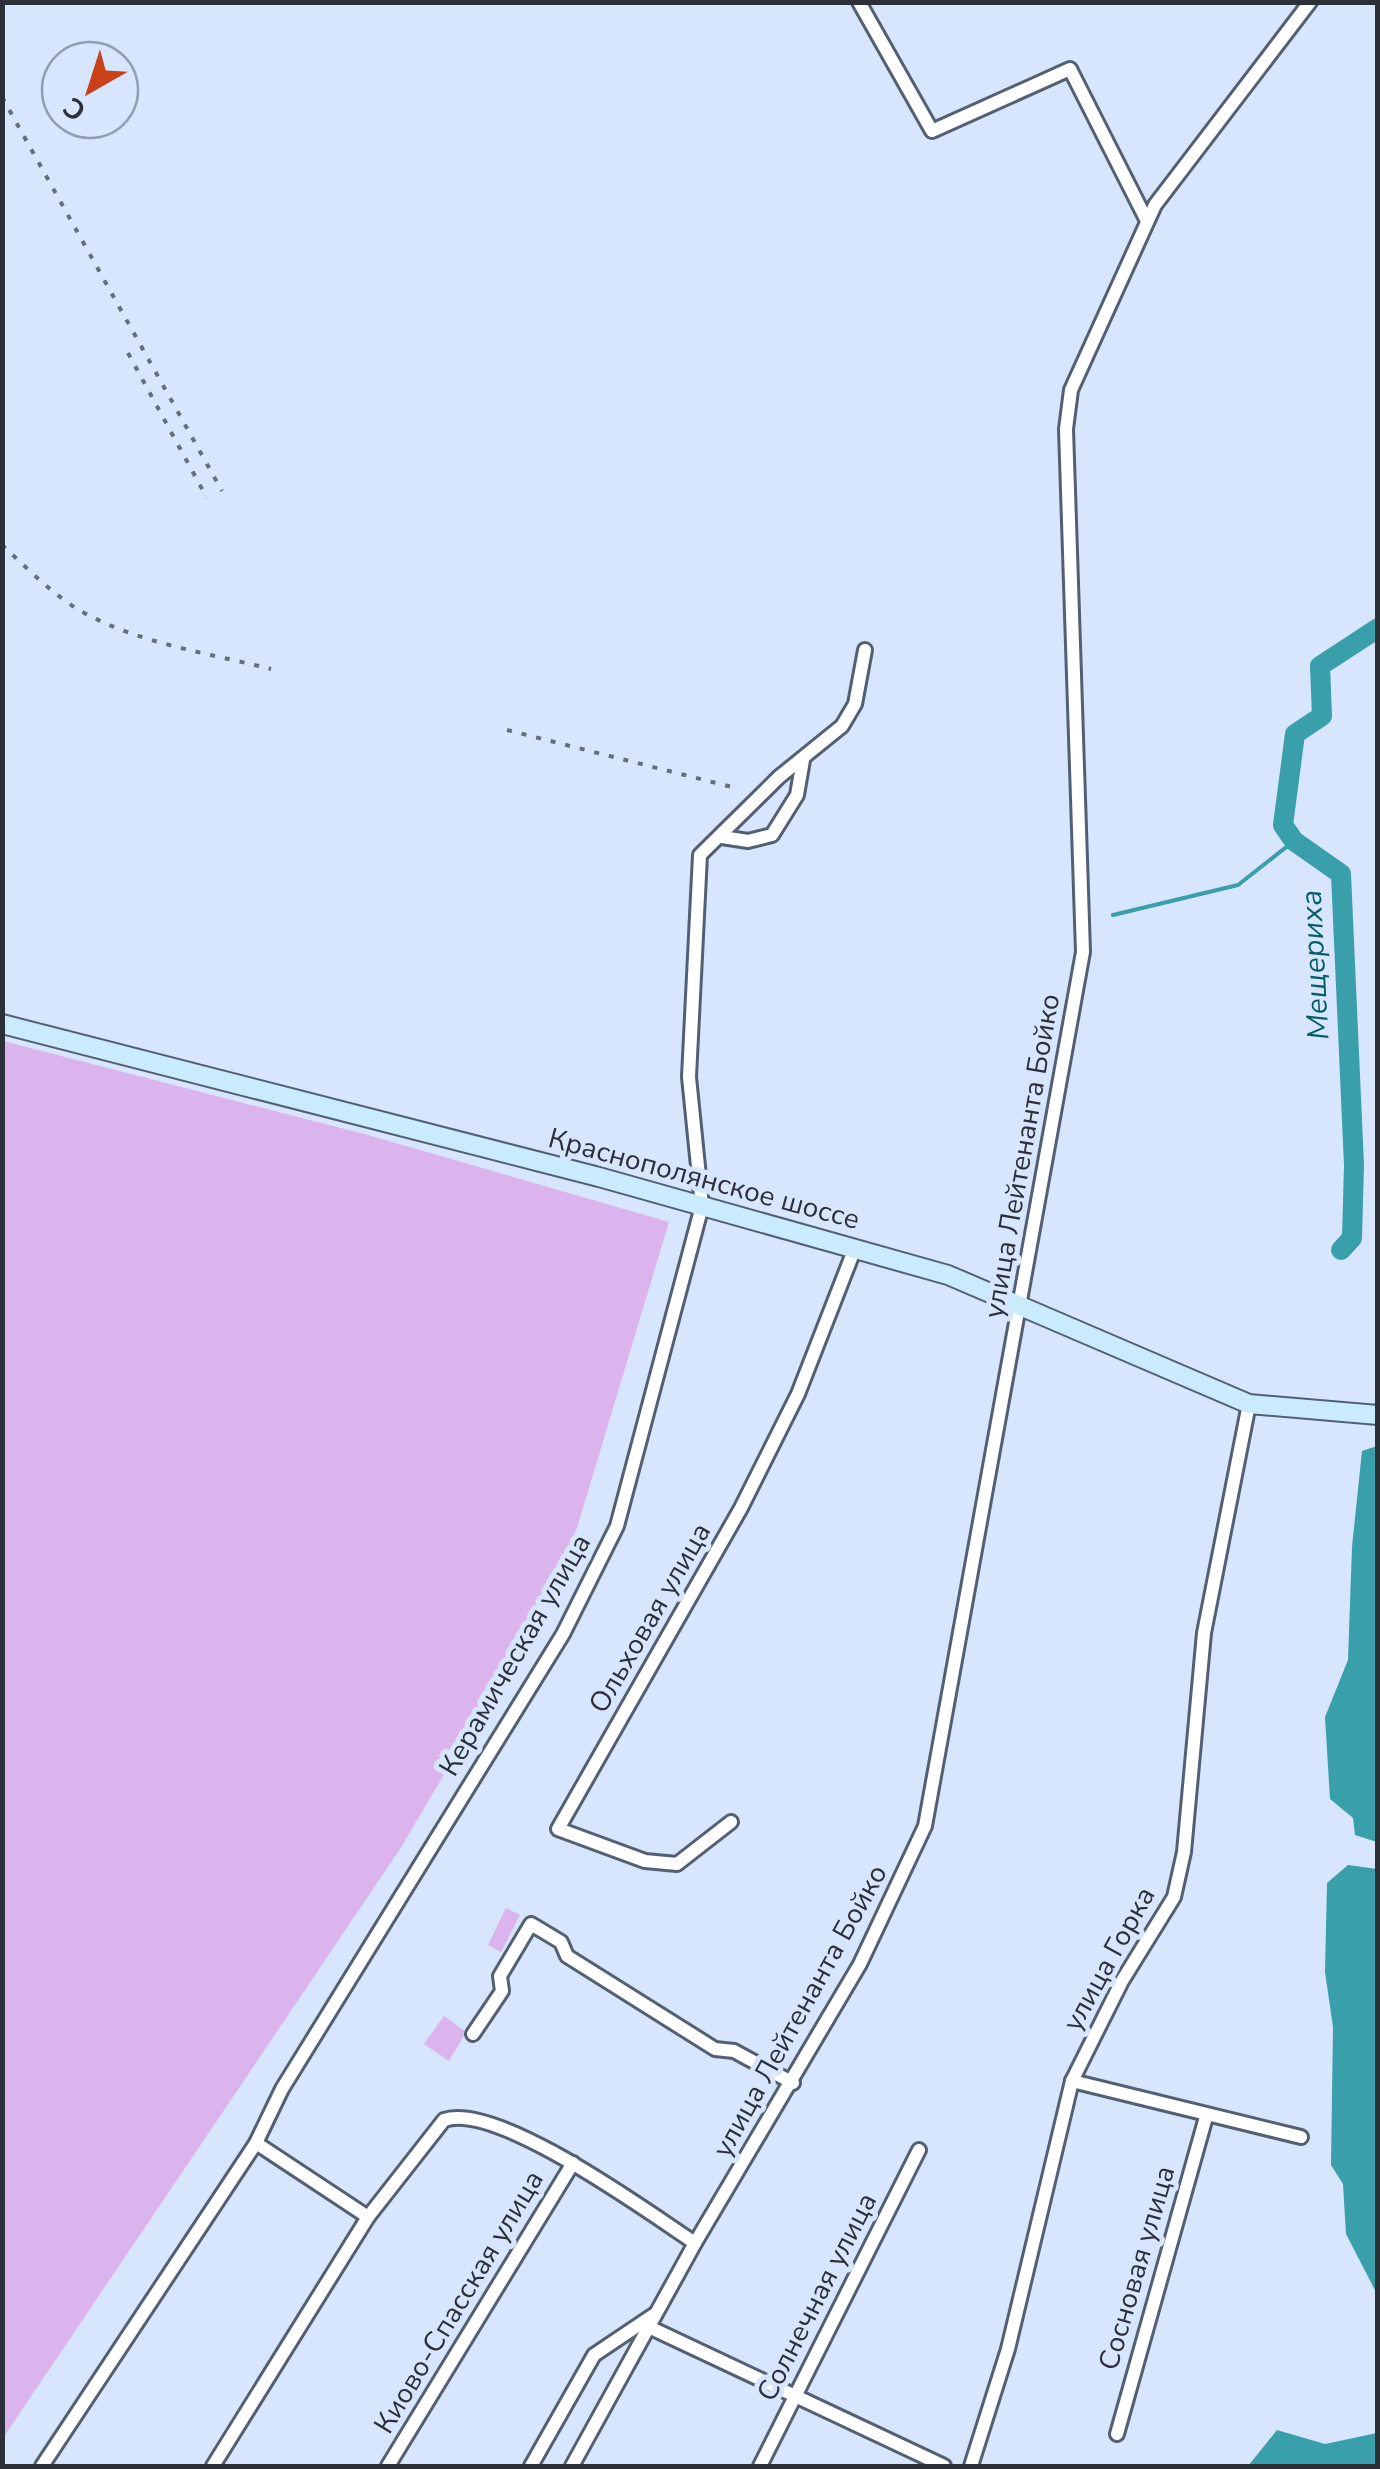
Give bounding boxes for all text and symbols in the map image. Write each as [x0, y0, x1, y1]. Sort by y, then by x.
north arrow [40, 40, 140, 140]
text: С [56, 88, 94, 129]
water label: Мещериха [1291, 889, 1339, 1041]
street label: улица Лейтенанта Бойко [975, 991, 1069, 1321]
street label: Краснополянское шоссе [544, 1119, 864, 1239]
street label: Ольховая улица [580, 1516, 720, 1720]
street label: Керамическая улица [430, 1527, 600, 1783]
street label: улица Лейтенанта Бойко [704, 1858, 896, 2164]
street label: улица Горка [1054, 1880, 1164, 2038]
street label: Сосновая улица [1090, 2161, 1184, 2375]
street label: Киово-Спасская улица [365, 2163, 553, 2441]
street label: Солнечная улица [748, 2186, 886, 2408]

